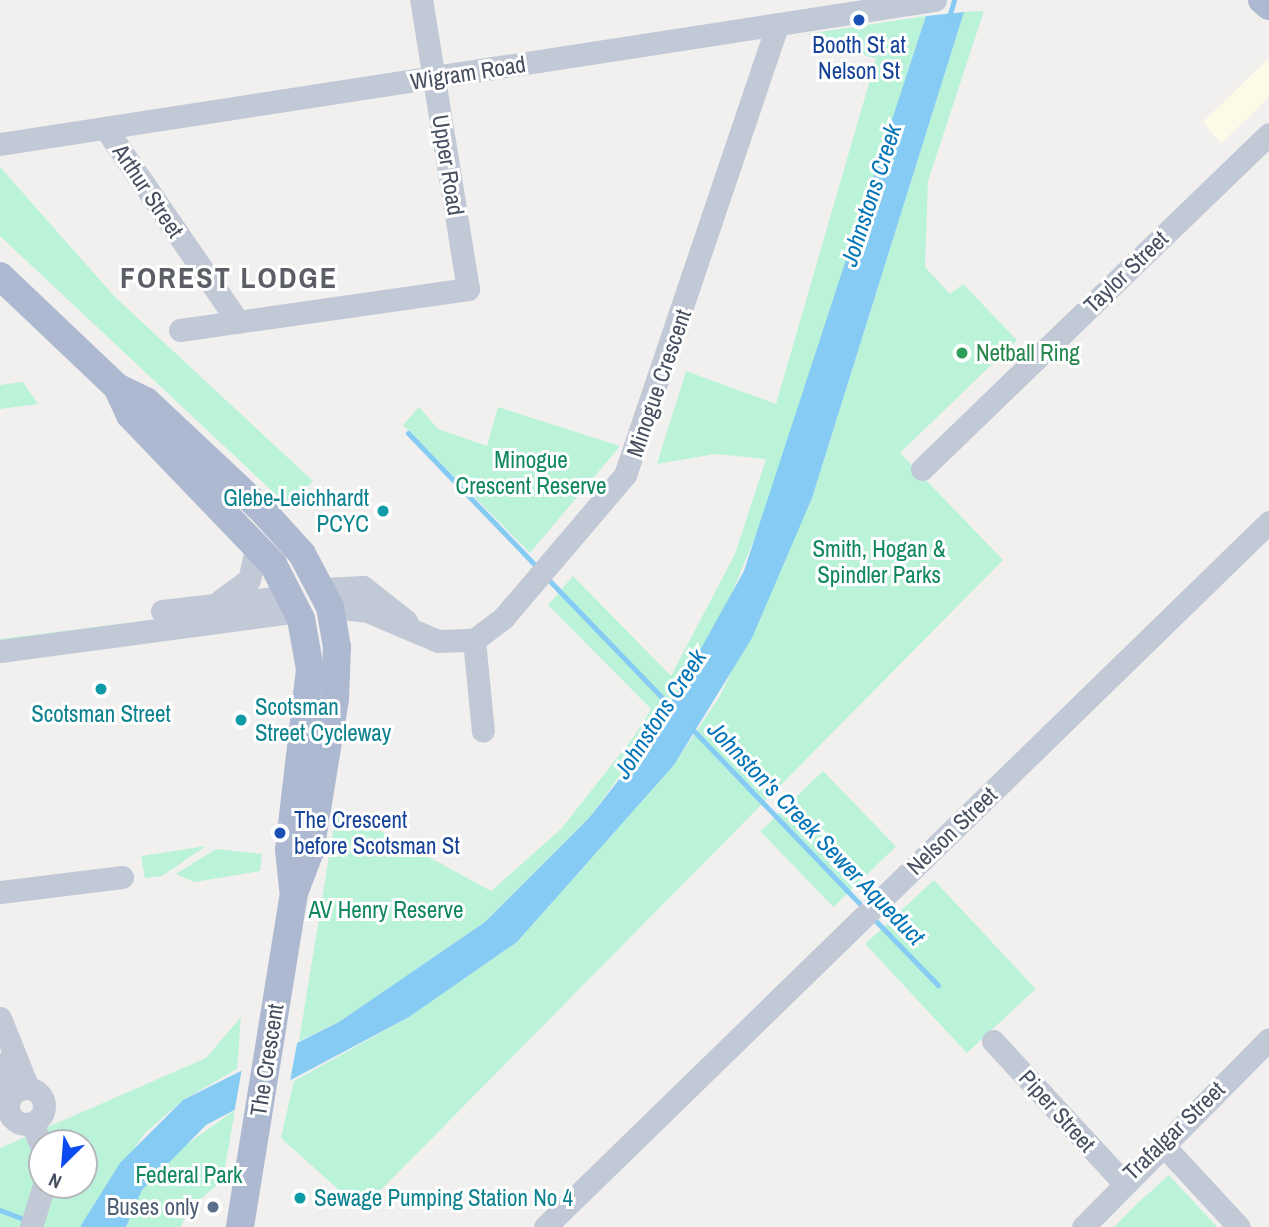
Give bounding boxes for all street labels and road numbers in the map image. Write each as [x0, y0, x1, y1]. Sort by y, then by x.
street label: Wigram Road [408, 50, 528, 96]
street label: Upper Road [426, 113, 470, 217]
street label: Arthur Street [107, 139, 189, 243]
street label: Taylor Street [1078, 225, 1174, 319]
street label: Minogue Crescent [621, 306, 697, 460]
street label: Nelson Street [901, 781, 1003, 881]
street label: The Crescent [245, 1002, 289, 1118]
street label: Piper Street [1013, 1064, 1101, 1158]
street label: Trafalgar Street [1118, 1076, 1230, 1186]

